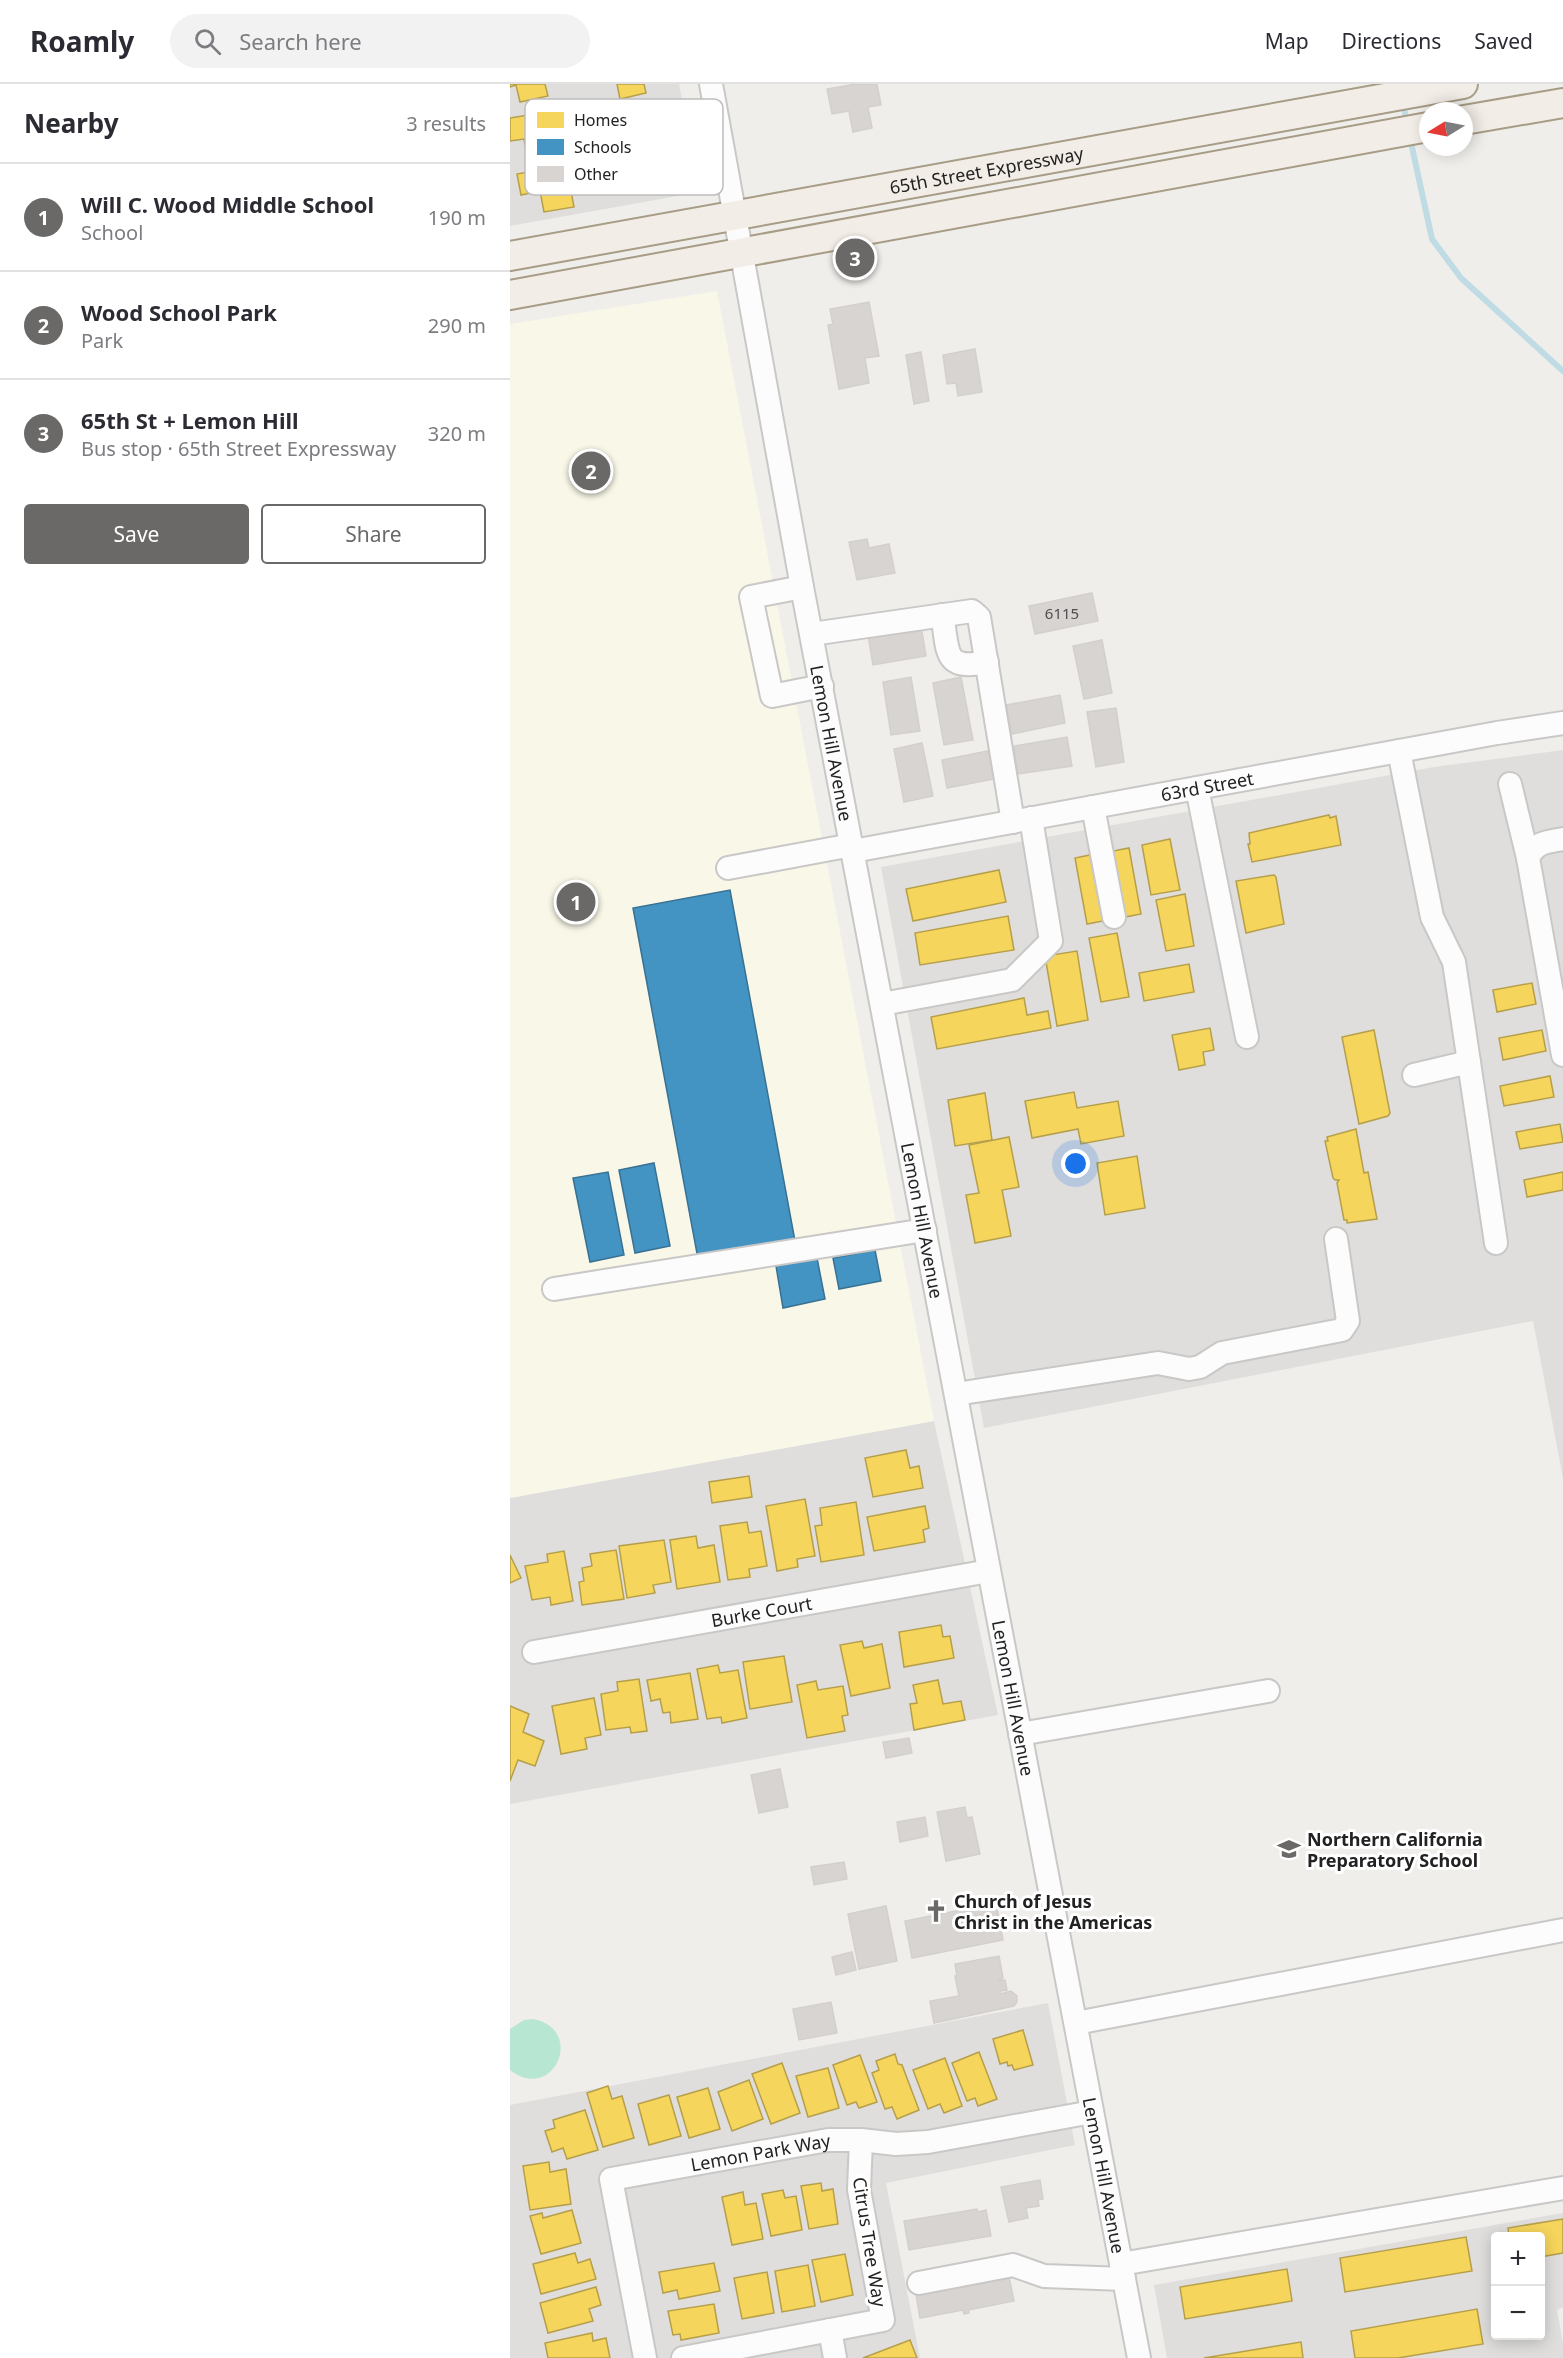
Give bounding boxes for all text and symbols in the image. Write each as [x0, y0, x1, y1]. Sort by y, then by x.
search box [170, 14, 590, 68]
text: Roamly [30, 22, 134, 60]
icon: search [191, 25, 224, 58]
text: Search here [239, 26, 362, 56]
text: Map [1265, 27, 1309, 55]
text: Directions [1342, 27, 1441, 55]
text: Saved [1474, 27, 1533, 55]
legend [525, 99, 723, 195]
north arrow [1419, 102, 1473, 156]
text: Nearby [24, 105, 119, 141]
text: Homes [574, 109, 627, 131]
text: 3 results [406, 110, 486, 137]
text: Schools [574, 136, 632, 158]
street label: 65th Street Expressway [888, 141, 1086, 199]
text: Other [574, 163, 618, 185]
text: Will C. Wood Middle School [81, 189, 374, 219]
text: 1 [38, 204, 49, 231]
text: 190 m [428, 204, 486, 231]
text: School [81, 219, 143, 246]
pin: 3 [836, 236, 874, 280]
text: Wood School Park [81, 297, 277, 327]
text: 2 [38, 312, 49, 339]
text: 290 m [428, 312, 486, 339]
text: Park [81, 327, 123, 354]
text: 65th St + Lemon Hill [81, 405, 299, 435]
text: 3 [38, 420, 49, 447]
text: 320 m [428, 420, 486, 447]
text: Bus stop · 65th Street Expressway [81, 435, 396, 462]
pin: 2 [572, 448, 610, 494]
button: Save [24, 504, 249, 564]
button: Share [261, 504, 486, 564]
house number: 6115 [1045, 603, 1079, 623]
street label: Lemon Hill Avenue [805, 663, 858, 823]
street label: 63rd Street [1159, 766, 1256, 806]
pin: 1 [556, 880, 596, 924]
street label: Lemon Hill Avenue [896, 1140, 949, 1301]
your location [1061, 1149, 1090, 1178]
street label: Burke Court [709, 1591, 814, 1632]
street label: Lemon Hill Avenue [987, 1618, 1040, 1778]
place label: Northern California Preparatory School [1307, 1827, 1483, 1872]
school or university icon: Northern California Preparatory School [1276, 1836, 1302, 1862]
place label: Church of Jesus Christ in the Americas [954, 1889, 1152, 1934]
church icon: Church of Jesus Christ in the Americas [923, 1898, 949, 1924]
street label: Lemon Hill Avenue [1078, 2095, 1131, 2255]
street label: Lemon Park Way [689, 2128, 833, 2176]
street label: Citrus Tree Way [848, 2175, 892, 2309]
map controls [1491, 2232, 1545, 2340]
button: + [1491, 2232, 1545, 2286]
button: − [1491, 2286, 1545, 2340]

